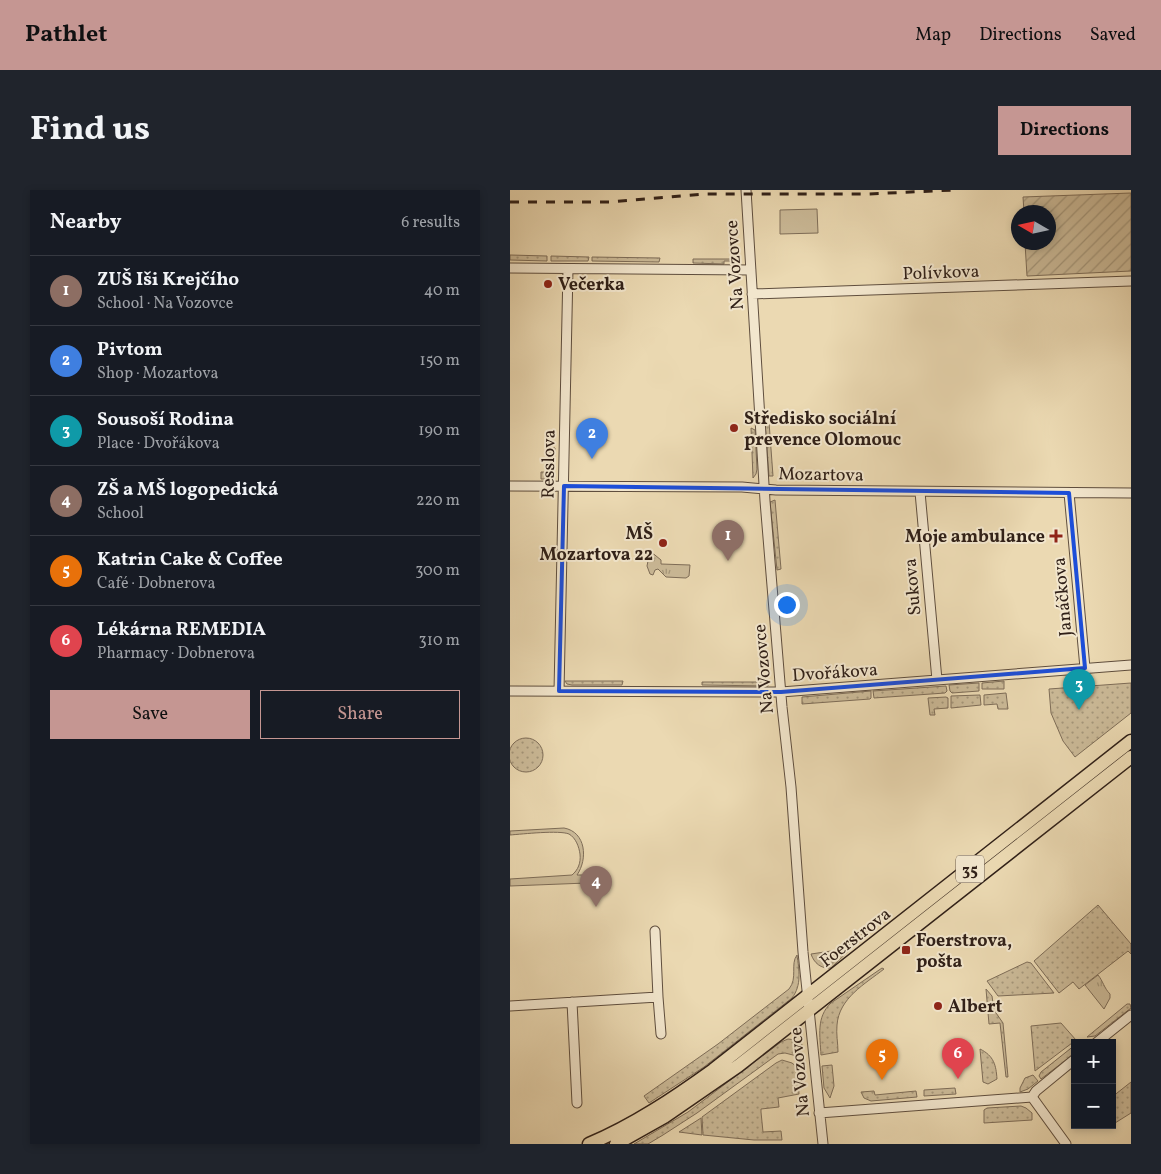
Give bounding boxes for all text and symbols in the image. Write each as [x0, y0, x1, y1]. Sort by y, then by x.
text: Pathlet [25, 18, 107, 52]
text: Map [915, 23, 951, 48]
text: Directions [979, 23, 1062, 48]
text: Saved [1090, 23, 1136, 48]
text: Find us [30, 106, 150, 154]
button: Directions [998, 106, 1131, 155]
north arrow [1011, 205, 1056, 250]
text: Nearby [50, 208, 121, 237]
text: 6 results [401, 212, 460, 234]
street label: Na Vozovce [720, 219, 751, 311]
street label: Polívkova [902, 260, 980, 287]
text: ZUŠ Iši Krejčího [97, 267, 239, 293]
place label: Večerka [558, 273, 625, 298]
marker: Večerka [542, 278, 554, 290]
text: 1 [63, 280, 69, 302]
text: 40 m [424, 280, 460, 302]
text: School · Na Vozovce [97, 293, 233, 315]
text: Pivtom [97, 337, 163, 363]
text: 2 [62, 350, 70, 372]
text: 150 m [419, 350, 460, 372]
text: Shop · Mozartova [97, 363, 219, 385]
text: Sousoší Rodina [97, 407, 234, 433]
place label: Středisko sociální prevence Olomouc [744, 407, 901, 453]
pin: 2 [576, 418, 608, 459]
text: 3 [62, 420, 70, 442]
text: 190 m [418, 420, 460, 442]
marker: Středisko sociální prevence Olomouc [728, 422, 740, 434]
street label: Resslova [536, 429, 563, 499]
text: Place · Dvořákova [97, 433, 220, 455]
street label: Mozartova [778, 462, 864, 489]
text: ZŠ a MŠ logopedická [97, 477, 279, 503]
text: 4 [61, 490, 71, 512]
text: 220 m [416, 490, 460, 512]
text: School [97, 503, 144, 525]
pin: 1 [712, 520, 744, 561]
place label: MŠ Mozartova 22 [539, 521, 653, 568]
place label: Moje ambulance [905, 525, 1045, 550]
marker: Moje ambulance [1049, 529, 1063, 543]
marker: MŠ Mozartova 22 [657, 537, 669, 549]
text: Katrin Cake & Coffee [97, 547, 283, 573]
street label: Janáčkova [1048, 556, 1079, 638]
street label: Sukova [899, 557, 928, 617]
text: 5 [62, 560, 70, 582]
text: 300 m [415, 560, 460, 582]
text: Café · Dobnerova [97, 573, 215, 595]
your location [774, 592, 800, 618]
text: Lékárna REMEDIA [97, 617, 266, 643]
street label: Na Vozovce [748, 623, 781, 715]
text: 6 [62, 630, 70, 652]
text: 310 m [419, 630, 460, 652]
text: Pharmacy · Dobnerova [97, 643, 255, 665]
street label: Dvořákova [791, 658, 879, 689]
pin: 3 [1063, 669, 1095, 710]
button: Save [50, 690, 250, 739]
button: Share [260, 690, 460, 739]
road number: 35 [956, 856, 984, 882]
pin: 4 [580, 866, 612, 907]
street label: Foerstrova [815, 902, 897, 974]
place label: Foerstrova, pošta [916, 929, 1012, 975]
marker: Foerstrova, pošta [900, 944, 912, 956]
place label: Albert [948, 995, 1002, 1020]
marker: Albert [932, 1000, 944, 1012]
street label: Na Vozovce [784, 1026, 817, 1118]
pin: 6 [942, 1038, 974, 1079]
pin: 5 [866, 1039, 898, 1080]
map controls [1071, 1039, 1116, 1129]
button: + [1071, 1039, 1116, 1084]
button: − [1071, 1084, 1116, 1129]

